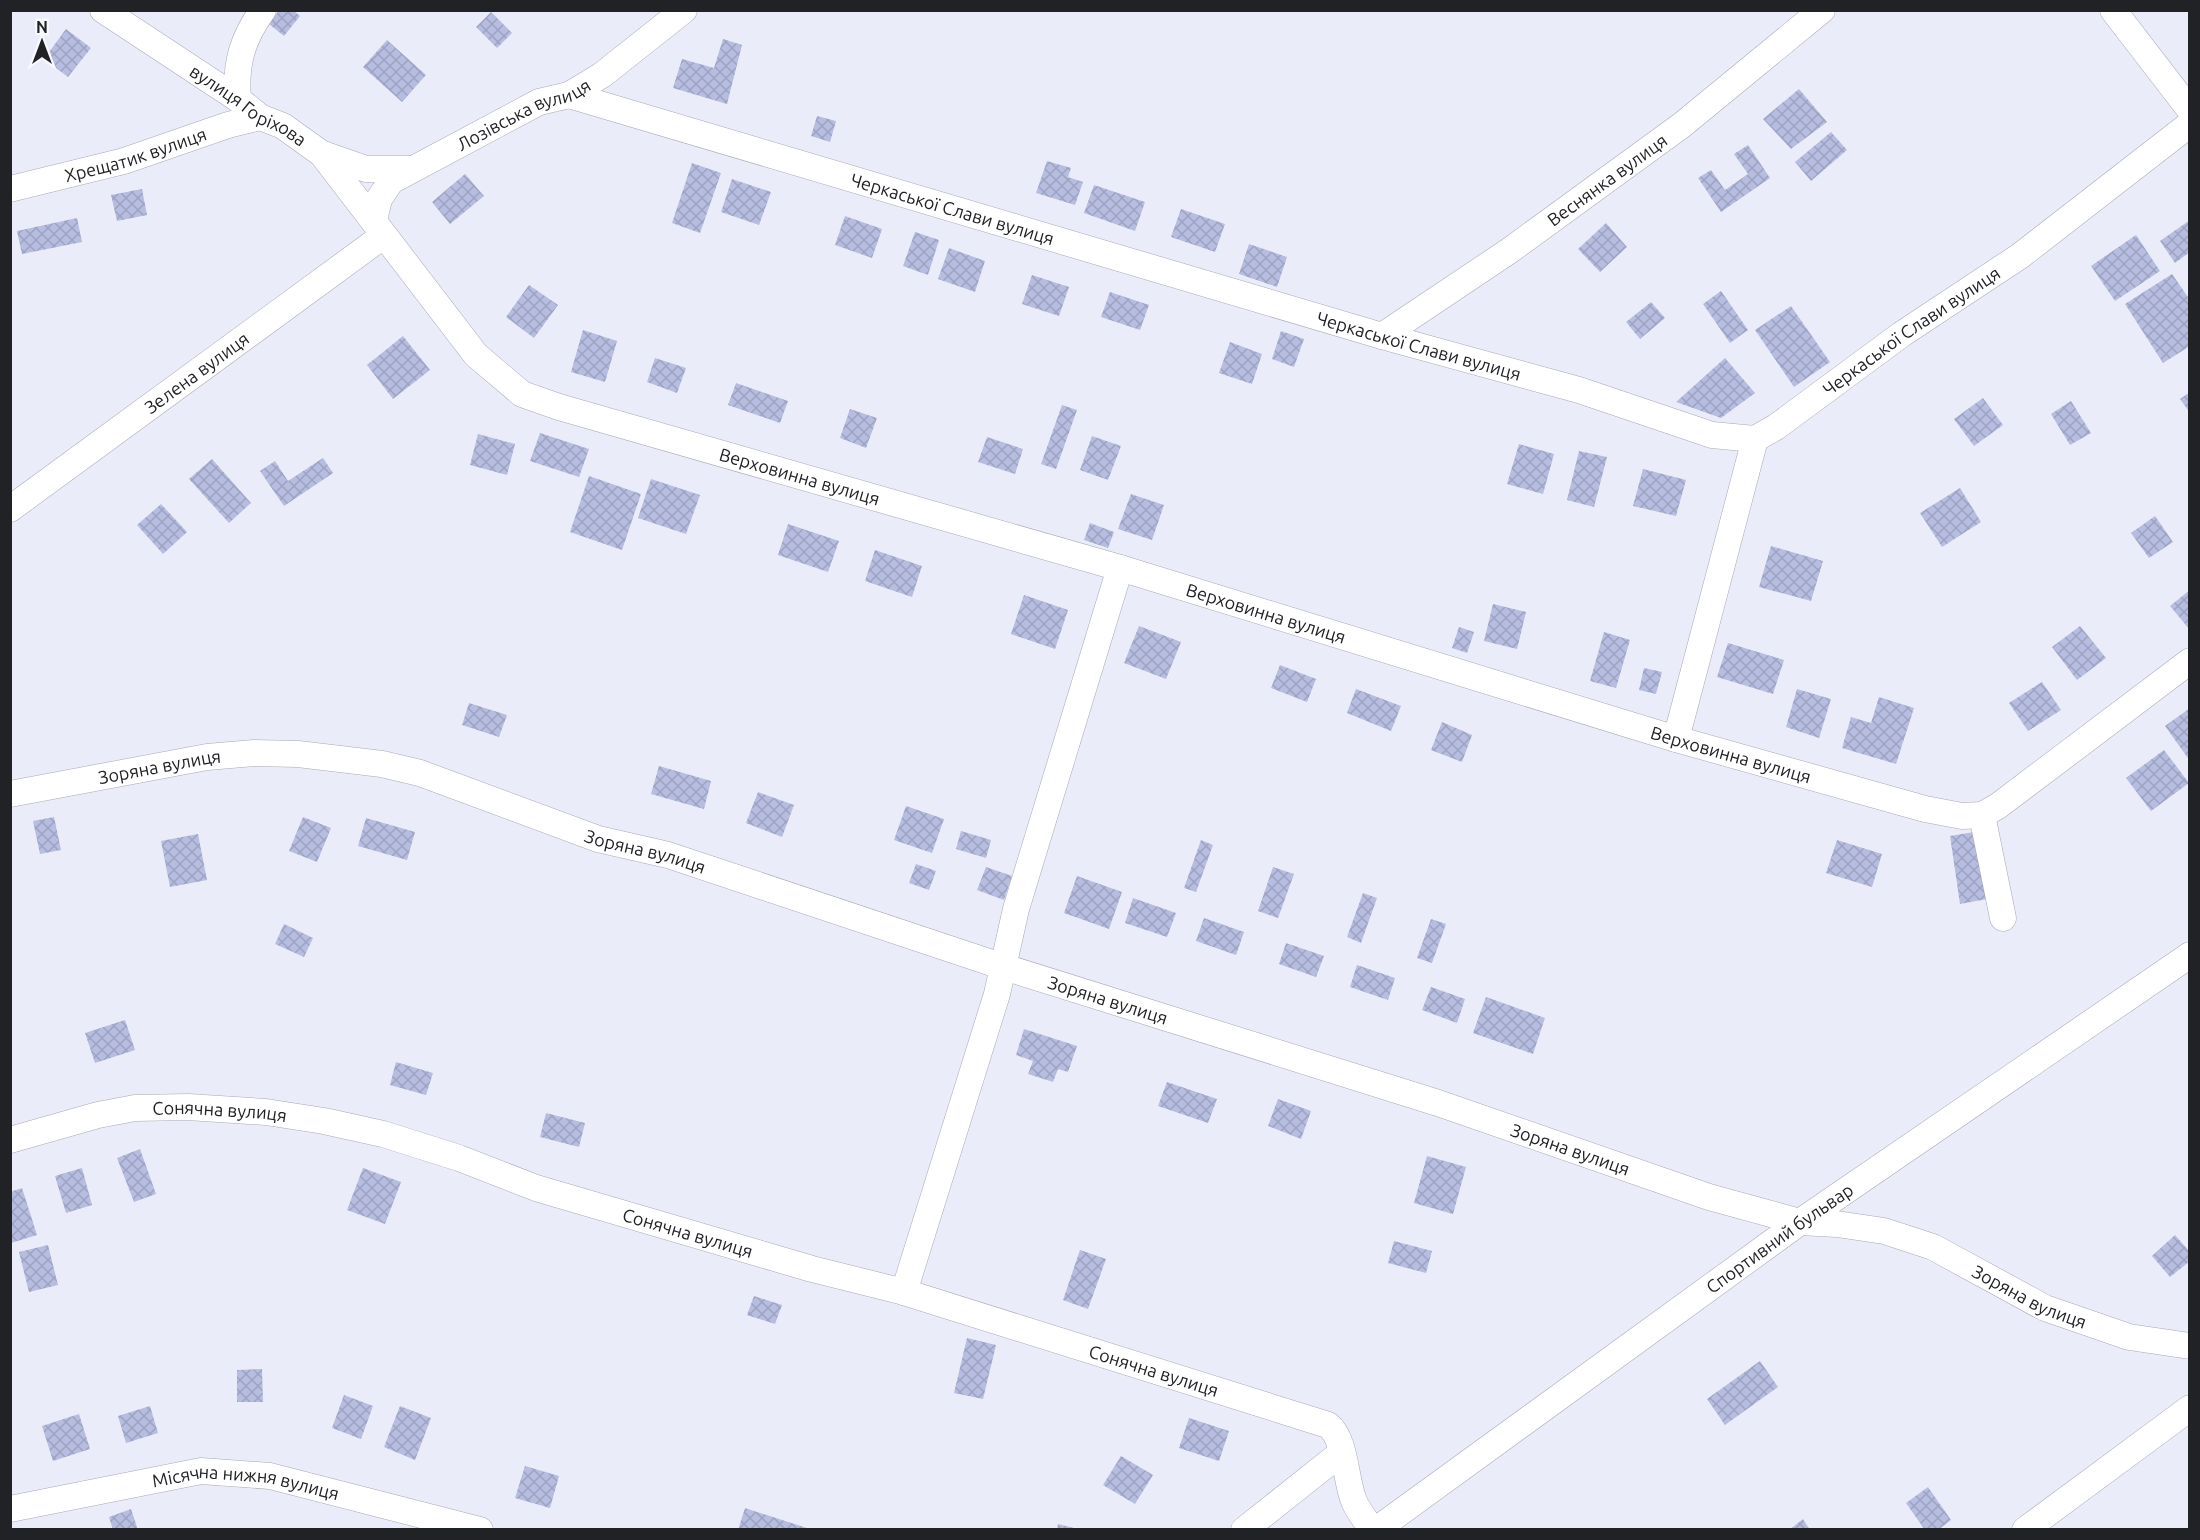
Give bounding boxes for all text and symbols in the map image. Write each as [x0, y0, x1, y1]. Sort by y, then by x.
north arrow [12, 12, 72, 72]
text: N [36, 18, 48, 36]
street label: вулиця Горіхова [186, 60, 310, 150]
street label: Лозівська вулиця [453, 74, 594, 154]
street label: Хрещатик вулиця [62, 123, 209, 185]
street label: Веснянка вулиця [1543, 130, 1671, 230]
street label: Черкаської Слави вулиця [848, 169, 1057, 248]
street label: Черкаської Слави вулиця [1819, 262, 2003, 399]
street label: Черкаської Слави вулиця [1314, 307, 1523, 384]
street label: Зелена вулиця [140, 328, 252, 417]
street label: Верховинна вулиця [717, 444, 882, 509]
street label: Верховинна вулиця [1184, 579, 1348, 647]
street label: Верховинна вулиця [1648, 722, 1813, 787]
street label: Зоряна вулиця [96, 746, 222, 787]
street label: Зоряна вулиця [582, 825, 708, 877]
street label: Зоряна вулиця [1046, 971, 1170, 1028]
street label: Сонячна вулиця [152, 1097, 288, 1125]
street label: Зоряна вулиця [1508, 1119, 1632, 1179]
street label: Спортивний бульвар [1702, 1179, 1857, 1297]
street label: Сонячна вулиця [620, 1204, 755, 1261]
street label: Зоряна вулиця [1969, 1260, 2089, 1332]
street label: Сонячна вулиця [1086, 1341, 1221, 1400]
street label: Місячна нижня вулиця [150, 1461, 341, 1503]

